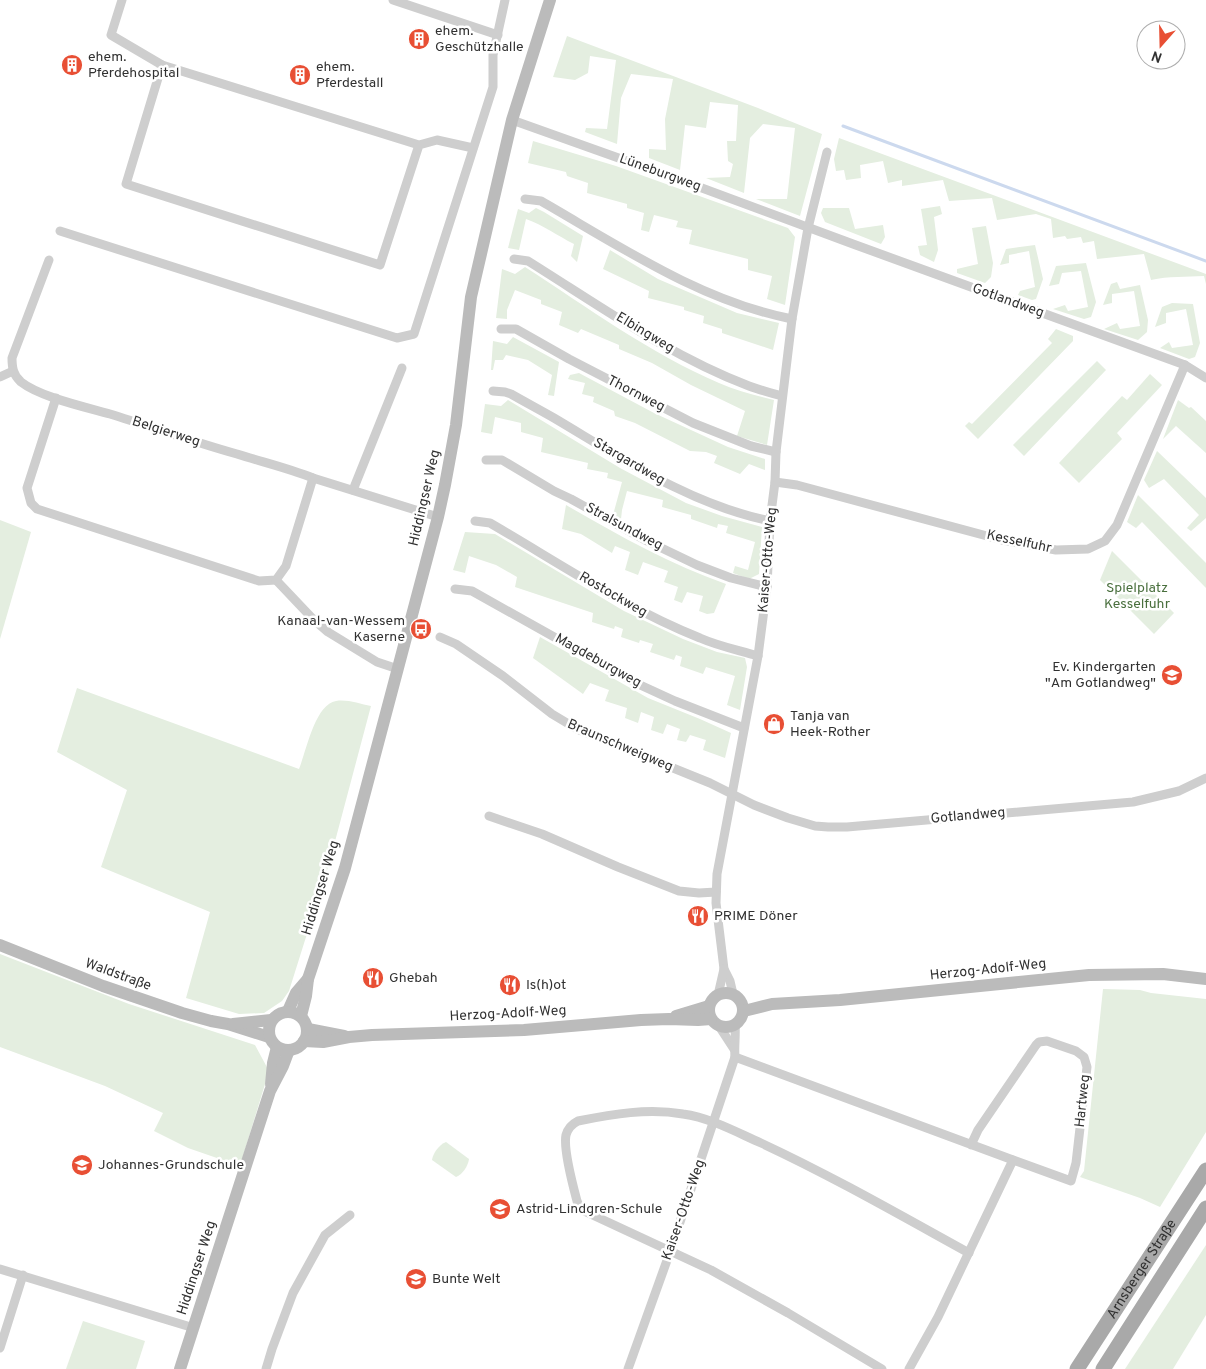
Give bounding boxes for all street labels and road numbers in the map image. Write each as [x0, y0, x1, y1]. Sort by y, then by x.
street label: Lüneburgweg [617, 150, 703, 196]
street label: Gotlandweg [970, 280, 1046, 322]
street label: Elbingweg [613, 309, 677, 357]
street label: Thornweg [604, 372, 668, 416]
street label: Belgierweg [130, 413, 202, 451]
street label: Stargardweg [590, 435, 668, 489]
street label: Hiddingser Weg [406, 448, 444, 548]
street label: Stralsundweg [582, 500, 666, 554]
street label: Kaiser-Otto-Weg [755, 507, 781, 613]
street label: Kesselfuhr [985, 527, 1054, 557]
street label: Rostockweg [576, 569, 650, 621]
street label: Magdeburgweg [552, 630, 644, 692]
street label: Braunschweigweg [565, 716, 675, 776]
street label: Gotlandweg [930, 804, 1006, 828]
street label: Hiddingser Weg [298, 838, 344, 938]
street label: Waldstraße [83, 955, 153, 995]
street label: Herzog-Adolf-Weg [929, 955, 1047, 985]
street label: Herzog-Adolf-Weg [449, 1002, 567, 1026]
street label: Hartweg [1072, 1074, 1094, 1128]
street label: Kaiser-Otto-Weg [659, 1157, 709, 1263]
street label: Arnsberger Straße [1103, 1216, 1180, 1322]
street label: Hiddingser Weg [174, 1219, 220, 1317]

